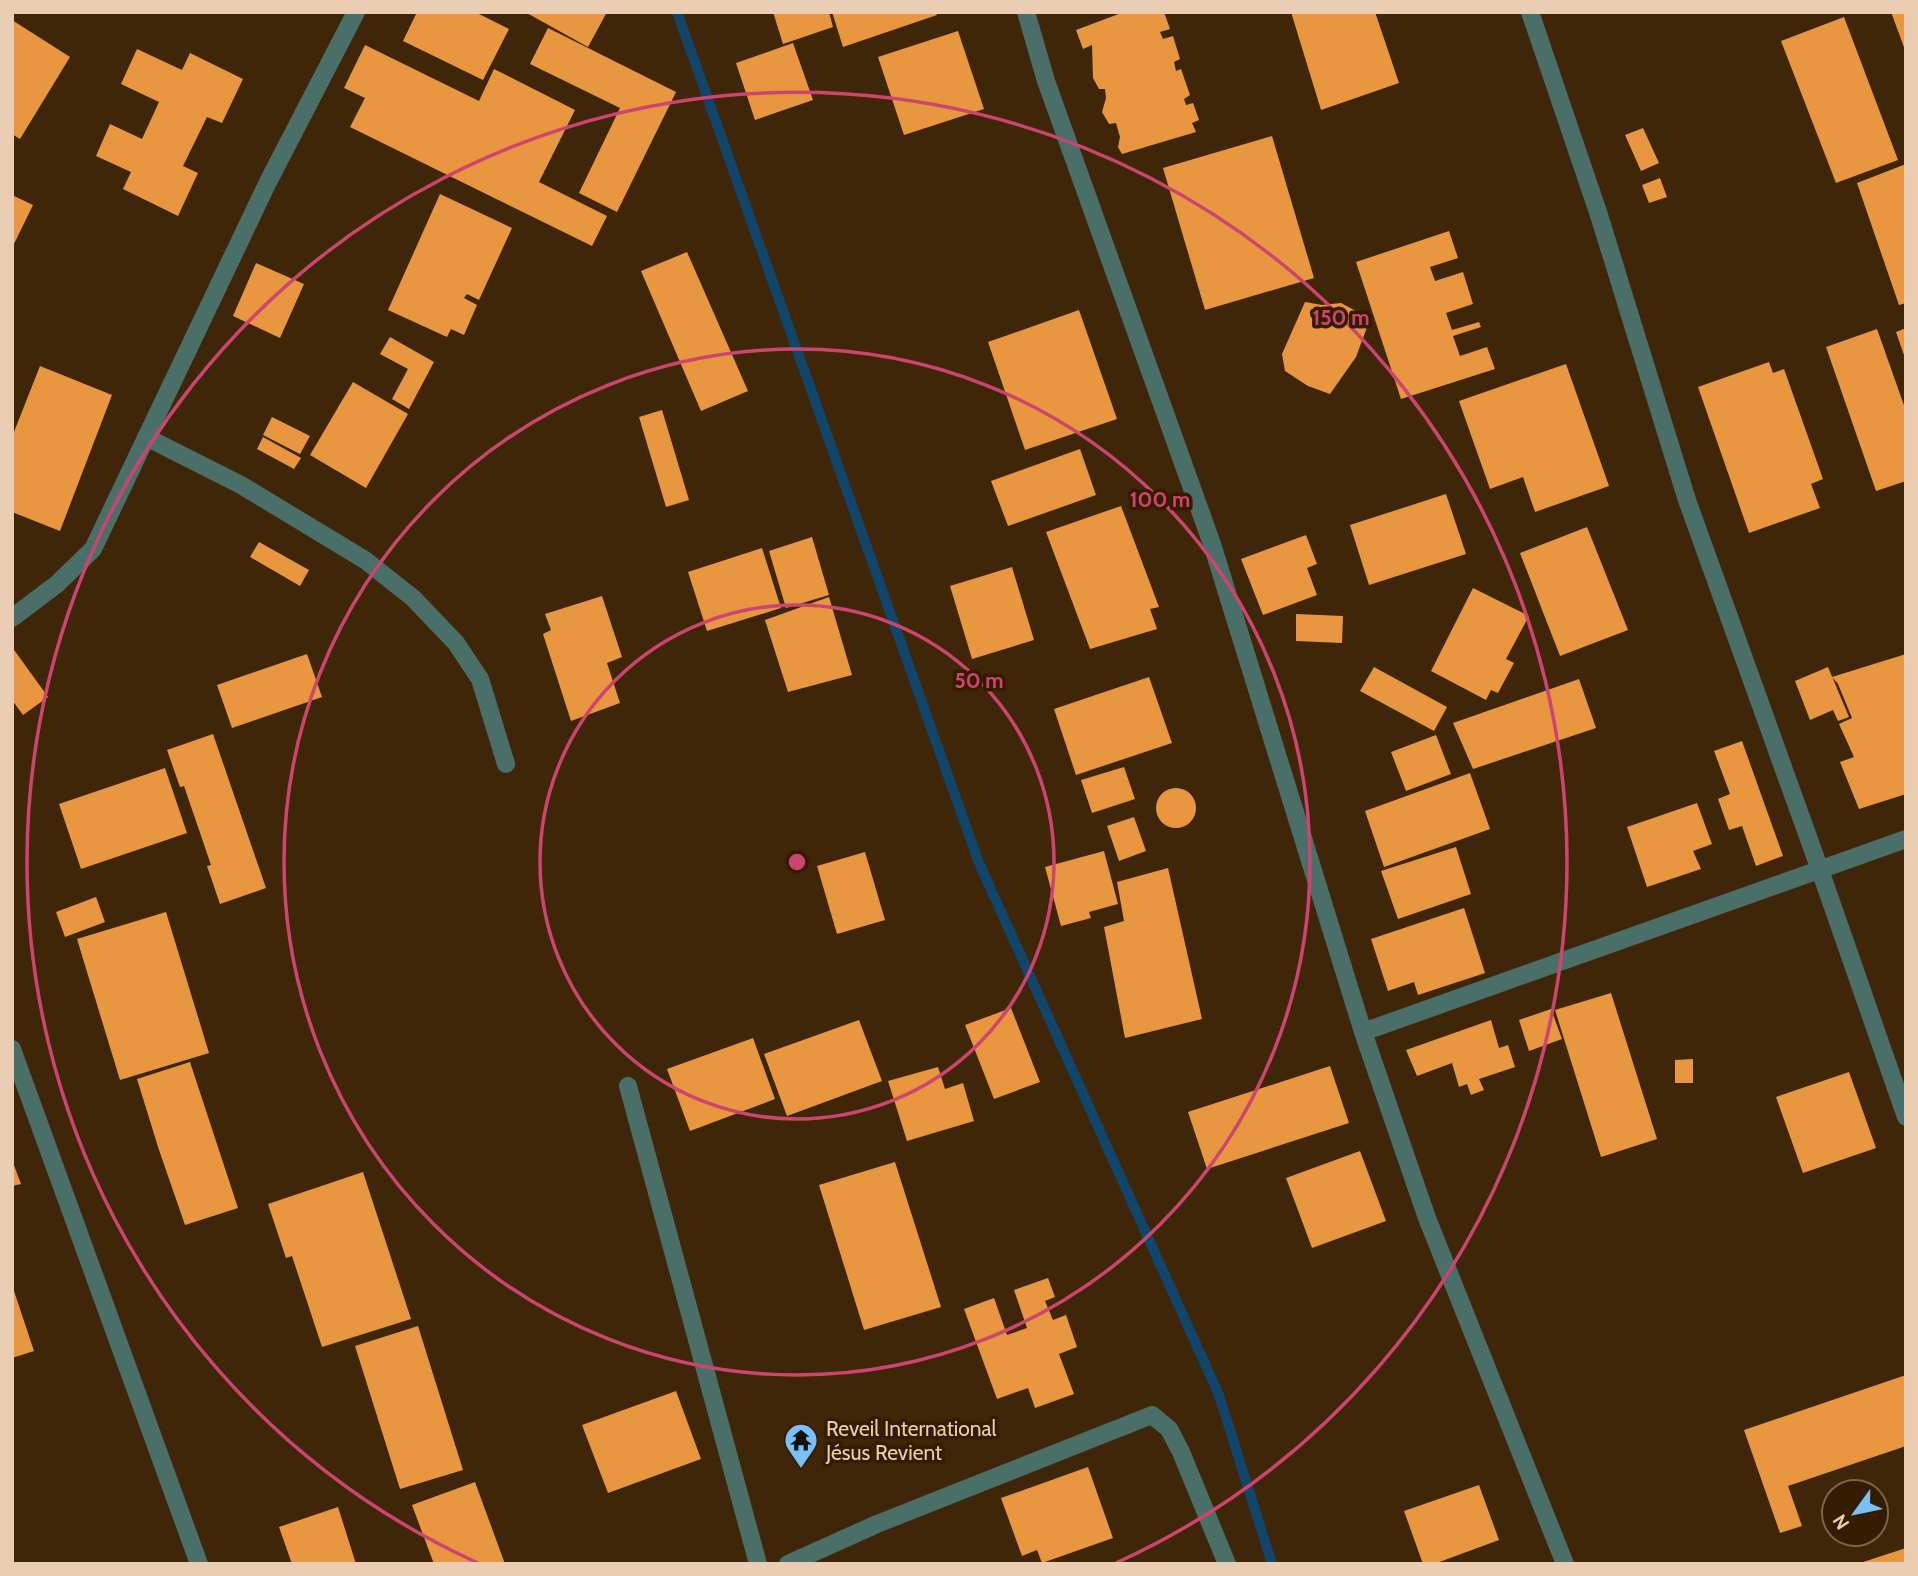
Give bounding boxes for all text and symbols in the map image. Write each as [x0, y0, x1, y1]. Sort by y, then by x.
text: 150 m [1313, 305, 1369, 330]
text: 100 m [1130, 487, 1190, 512]
text: 50 m [954, 668, 1004, 693]
centre of rings [785, 850, 809, 874]
place label: Reveil International Jésus Revient [825, 1416, 997, 1465]
temple icon: Reveil International Jésus Revient [782, 1421, 820, 1470]
north arrow [1820, 1478, 1890, 1548]
text: N [1828, 1510, 1854, 1534]

